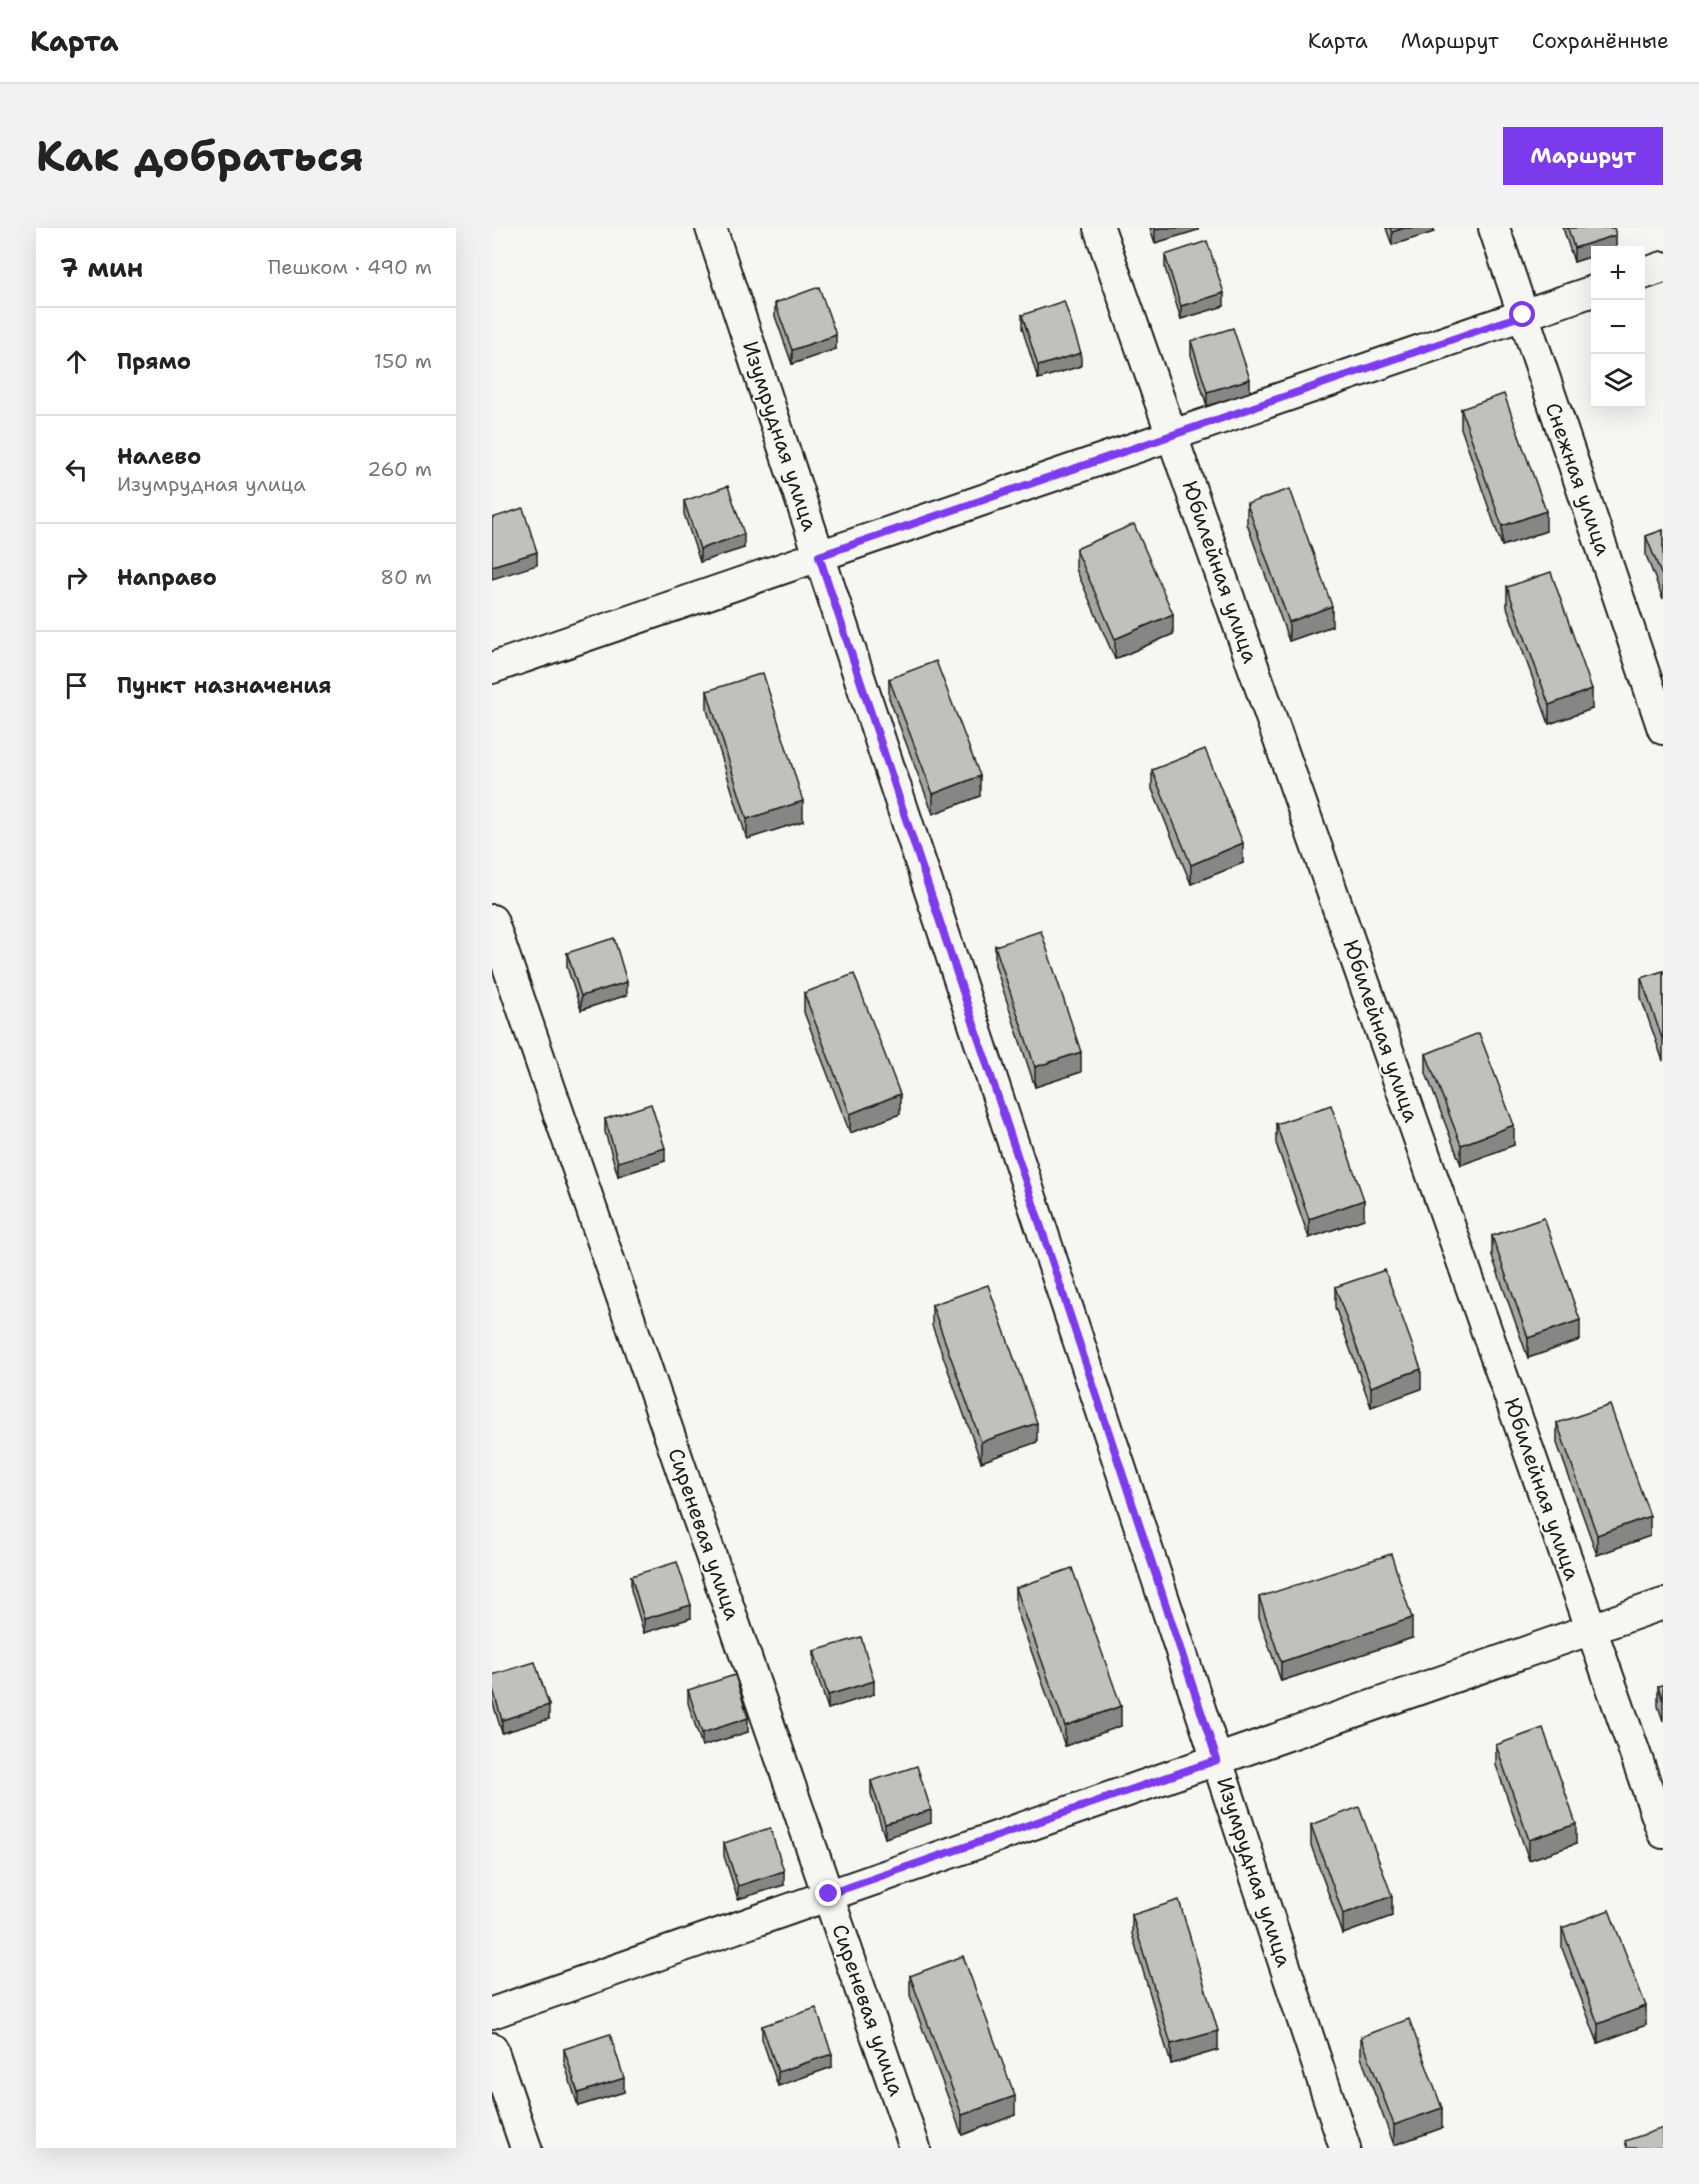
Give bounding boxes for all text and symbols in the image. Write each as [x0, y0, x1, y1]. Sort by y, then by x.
text: Карта [30, 22, 119, 60]
text: Карта [1308, 27, 1368, 55]
text: Маршрут [1401, 27, 1499, 55]
text: Сохранённые [1532, 27, 1669, 55]
button: Маршрут [1503, 127, 1663, 185]
text: Как добраться [36, 128, 364, 184]
map controls [1591, 246, 1645, 408]
button: + [1591, 246, 1645, 300]
text: 7 мин [60, 250, 143, 285]
text: Пешком · 490 m [268, 254, 432, 280]
button: − [1591, 300, 1645, 354]
route start [1509, 301, 1535, 327]
street label: Изумрудная улица [736, 337, 824, 535]
icon: ahead [60, 345, 93, 378]
text: Прямо [117, 347, 191, 376]
text: 150 m [374, 348, 432, 374]
button: layers [1591, 354, 1645, 408]
street label: Снежная улица [1539, 399, 1617, 559]
text: Налево [117, 442, 201, 471]
icon: left [60, 453, 93, 486]
text: 260 m [367, 456, 432, 482]
text: Изумрудная улица [117, 471, 306, 497]
street label: Юбилейная улица [1176, 477, 1264, 667]
icon: right [60, 561, 93, 594]
text: Направо [117, 563, 217, 592]
text: 80 m [380, 564, 432, 590]
icon: arrive [60, 669, 93, 702]
text: Пункт назначения [117, 671, 331, 700]
street label: Юбилейная улица [1337, 936, 1425, 1126]
street label: Юбилейная улица [1498, 1394, 1586, 1584]
street label: Сиреневая улица [661, 1444, 747, 1624]
street label: Изумрудная улица [1210, 1773, 1298, 1971]
route end [815, 1880, 841, 1906]
street label: Сиреневая улица [825, 1920, 911, 2100]

